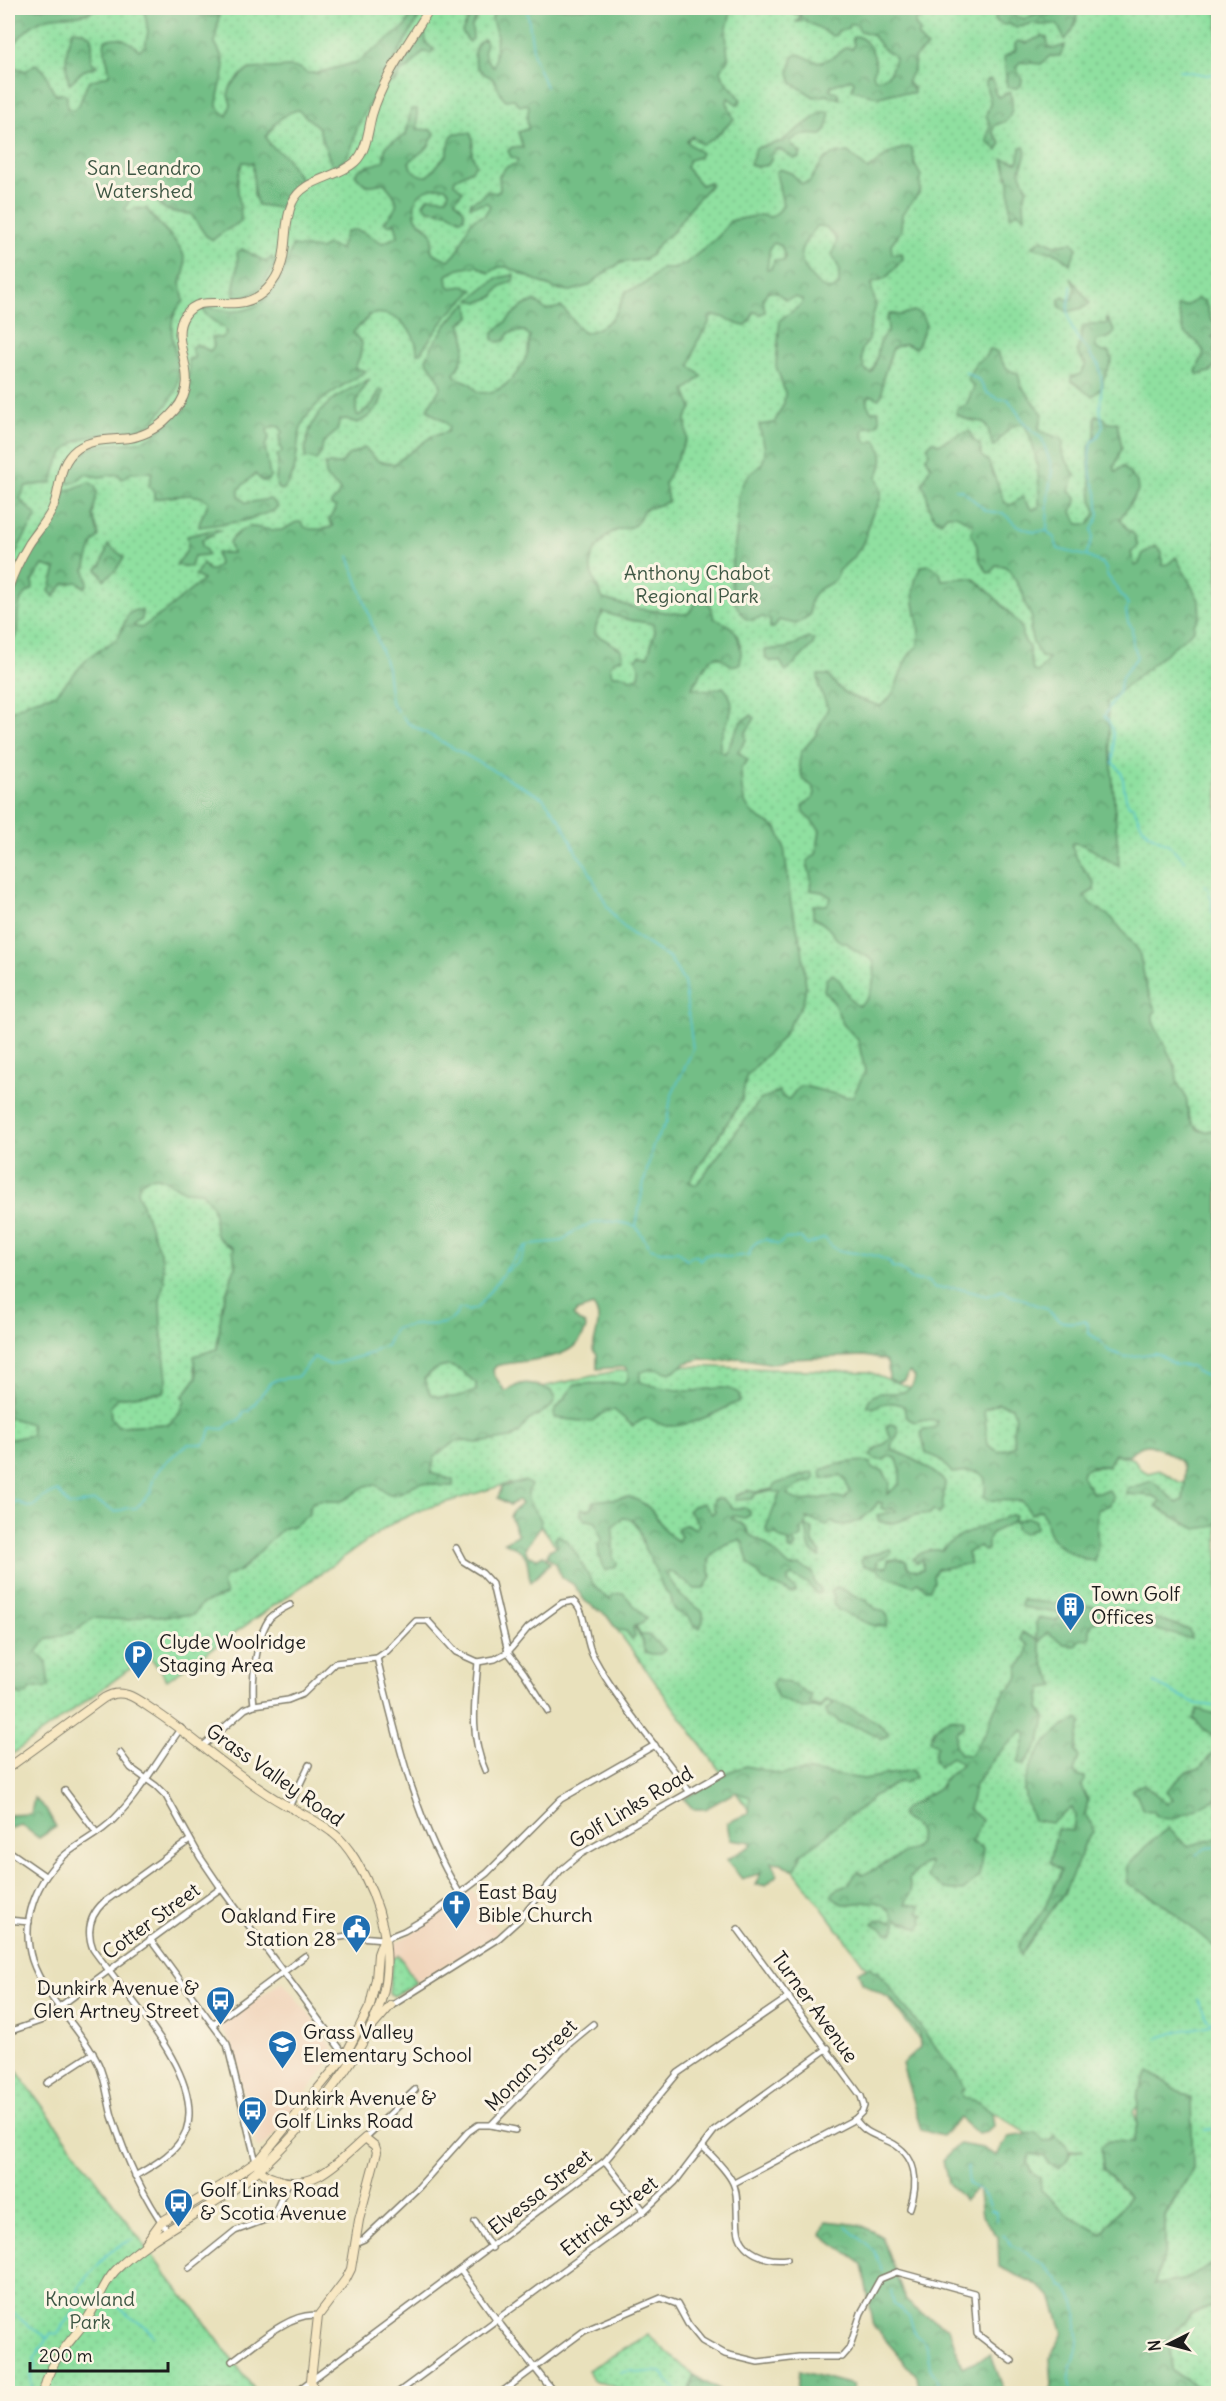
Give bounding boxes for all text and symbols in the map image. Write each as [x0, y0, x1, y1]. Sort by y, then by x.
park label: San Leandro Watershed [87, 155, 201, 203]
park label: Anthony Chabot Regional Park [624, 560, 770, 608]
place label: Town Golf Offices [1091, 1581, 1181, 1629]
building icon: Town Golf Offices [1054, 1590, 1086, 1632]
place label: Clyde Woolridge Staging Area [159, 1629, 306, 1677]
parking icon: Clyde Woolridge Staging Area [122, 1638, 154, 1680]
street label: Grass Valley Road [202, 1718, 349, 1832]
street label: Golf Links Road [565, 1760, 697, 1853]
street label: Cotter Street [97, 1877, 205, 1964]
place label: East Bay Bible Church [478, 1879, 593, 1927]
church icon: East Bay Bible Church [441, 1888, 473, 1930]
place label: Oakland Fire Station 28 [221, 1903, 336, 1951]
public building icon: Oakland Fire Station 28 [341, 1912, 373, 1954]
street label: Turner Avenue [767, 1946, 864, 2067]
place label: Dunkirk Avenue & Glen Artney Street [33, 1975, 199, 2023]
bus stop icon: Dunkirk Avenue & Glen Artney Street [204, 1984, 236, 2026]
street label: Monan Street [479, 2013, 582, 2116]
place label: Grass Valley Elementary School [303, 2019, 472, 2067]
school or university icon: Grass Valley Elementary School [266, 2028, 298, 2070]
place label: Dunkirk Avenue & Golf Links Road [274, 2085, 436, 2133]
bus stop icon: Dunkirk Avenue & Golf Links Road [237, 2094, 269, 2136]
street label: Elvessa Street [483, 2143, 597, 2240]
street label: Ettrick Street [555, 2170, 662, 2261]
place label: Golf Links Road & Scotia Avenue [200, 2177, 347, 2225]
bus stop icon: Golf Links Road & Scotia Avenue [163, 2186, 195, 2228]
park label: Knowland Park [45, 2286, 135, 2334]
north arrow [1139, 2314, 1199, 2374]
scale bar [30, 2335, 168, 2373]
text: N [1144, 2339, 1165, 2352]
text: 200 m [39, 2344, 93, 2367]

